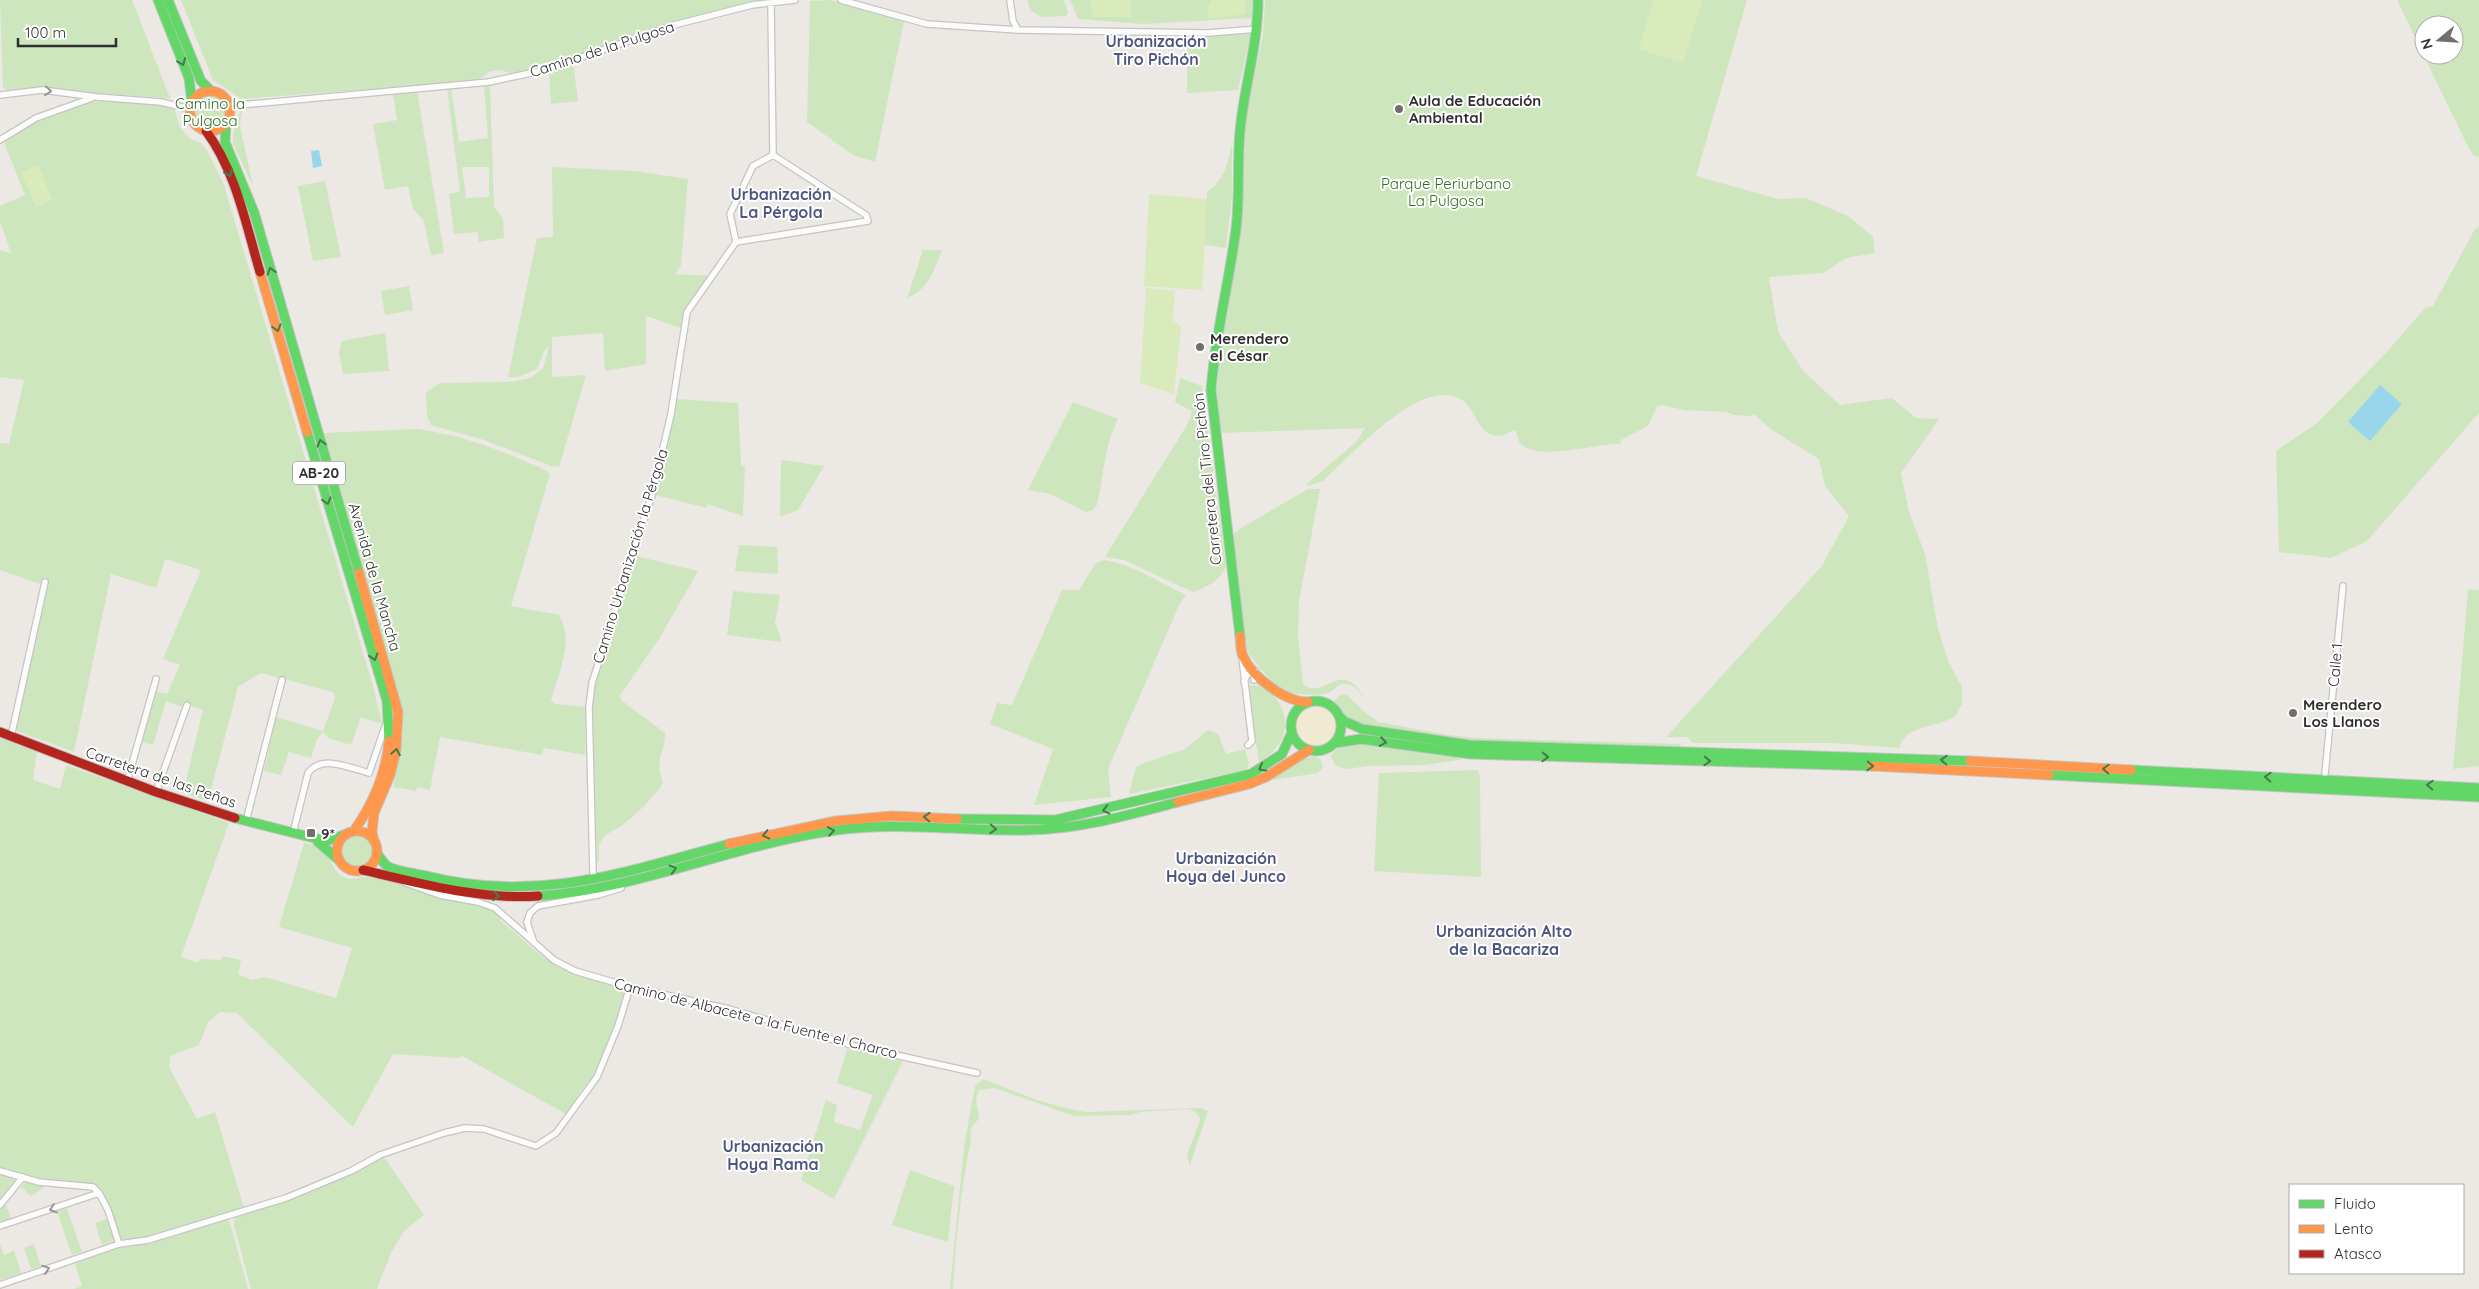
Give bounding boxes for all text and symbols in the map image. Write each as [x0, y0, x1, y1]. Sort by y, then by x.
scale bar [18, 15, 115, 47]
north arrow [2414, 15, 2464, 65]
street label: Camino de la Pulgosa [527, 17, 677, 81]
text: 100 m [25, 23, 66, 42]
district label: Urbanización Tiro Pichón [1105, 31, 1207, 69]
text: N [2416, 36, 2437, 52]
one-way arrow [176, 57, 186, 65]
one-way arrow [45, 85, 53, 96]
place label: Aula de Educación Ambiental [1409, 91, 1541, 127]
park label: Camino la Pulgosa [175, 94, 245, 130]
marker: Aula de Educación Ambiental [1393, 103, 1405, 115]
one-way arrow [222, 168, 233, 177]
park label: Parque Periurbano La Pulgosa [1381, 174, 1511, 210]
district label: Urbanización La Pérgola [730, 184, 832, 222]
one-way arrow [266, 267, 276, 275]
one-way arrow [272, 324, 282, 332]
place label: Merendero el César [1210, 329, 1289, 365]
marker: Merendero el César [1194, 341, 1206, 353]
street label: Carretera del Tiro Pichón [1189, 392, 1225, 566]
one-way arrow [317, 440, 327, 448]
street label: Camino Urbanización la Pérgola [588, 446, 672, 666]
road number: AB-20 [293, 462, 345, 484]
one-way arrow [322, 496, 332, 505]
street label: Avenida de la Mancha [345, 501, 405, 653]
street label: Calle 1 [2324, 642, 2346, 688]
one-way arrow [368, 652, 378, 660]
place label: Merendero Los Llanos [2303, 695, 2382, 731]
marker: Merendero Los Llanos [2287, 707, 2299, 719]
one-way arrow [1379, 736, 1388, 746]
street label: Carretera de las Peñas [83, 742, 239, 812]
one-way arrow [391, 748, 401, 757]
one-way arrow [1541, 751, 1549, 762]
one-way arrow [1939, 754, 1947, 765]
one-way arrow [1704, 756, 1712, 766]
one-way arrow [1866, 761, 1874, 771]
one-way arrow [1259, 762, 1268, 772]
one-way arrow [2102, 763, 2110, 774]
one-way arrow [2264, 772, 2272, 783]
one-way arrow [2426, 780, 2434, 791]
one-way arrow [1101, 804, 1110, 815]
one-way arrow [923, 811, 931, 822]
place label: 9* [321, 824, 335, 843]
one-way arrow [989, 824, 997, 835]
one-way arrow [827, 826, 835, 837]
marker: 9* [305, 827, 317, 839]
one-way arrow [762, 829, 771, 840]
district label: Urbanización Hoya del Junco [1166, 848, 1286, 886]
one-way arrow [669, 865, 677, 875]
one-way arrow [492, 891, 500, 902]
district label: Urbanización Alto de la Bacariza [1436, 921, 1572, 959]
street label: Camino de Albacete a la Fuente el Charco [612, 974, 900, 1062]
district label: Urbanización Hoya Rama [722, 1136, 824, 1174]
legend [2289, 1184, 2464, 1274]
text: Fluido [2334, 1194, 2376, 1213]
one-way arrow [49, 1203, 58, 1213]
text: Lento [2334, 1219, 2373, 1238]
text: Atasco [2334, 1244, 2382, 1263]
one-way arrow [41, 1265, 50, 1275]

